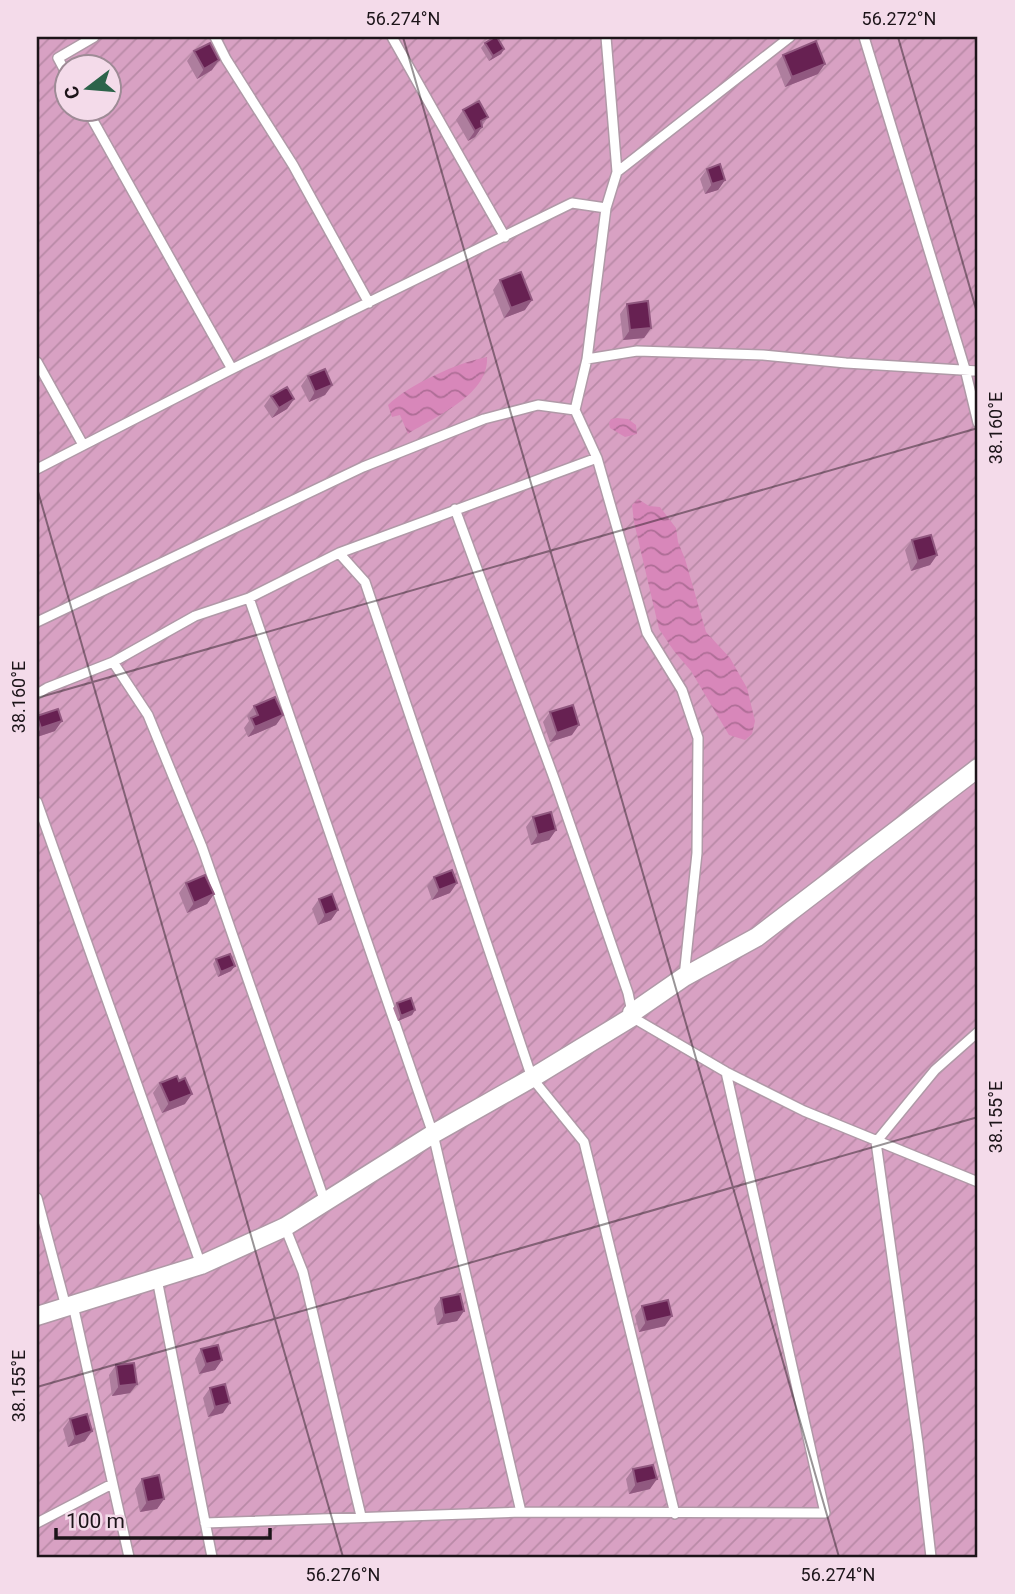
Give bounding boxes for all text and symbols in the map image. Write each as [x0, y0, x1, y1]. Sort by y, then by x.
text: 56.274°N [366, 8, 440, 29]
text: 56.272°N [862, 8, 936, 29]
north arrow [52, 52, 122, 122]
text: С [59, 83, 85, 102]
text: 38.160°E [985, 392, 1006, 464]
text: 38.160°E [8, 661, 29, 733]
text: 38.155°E [985, 1081, 1006, 1153]
text: 38.155°E [8, 1350, 29, 1422]
scale bar [56, 1496, 270, 1540]
text: 100 m [66, 1509, 125, 1533]
text: 56.276°N [306, 1564, 380, 1585]
text: 56.274°N [801, 1564, 875, 1585]

